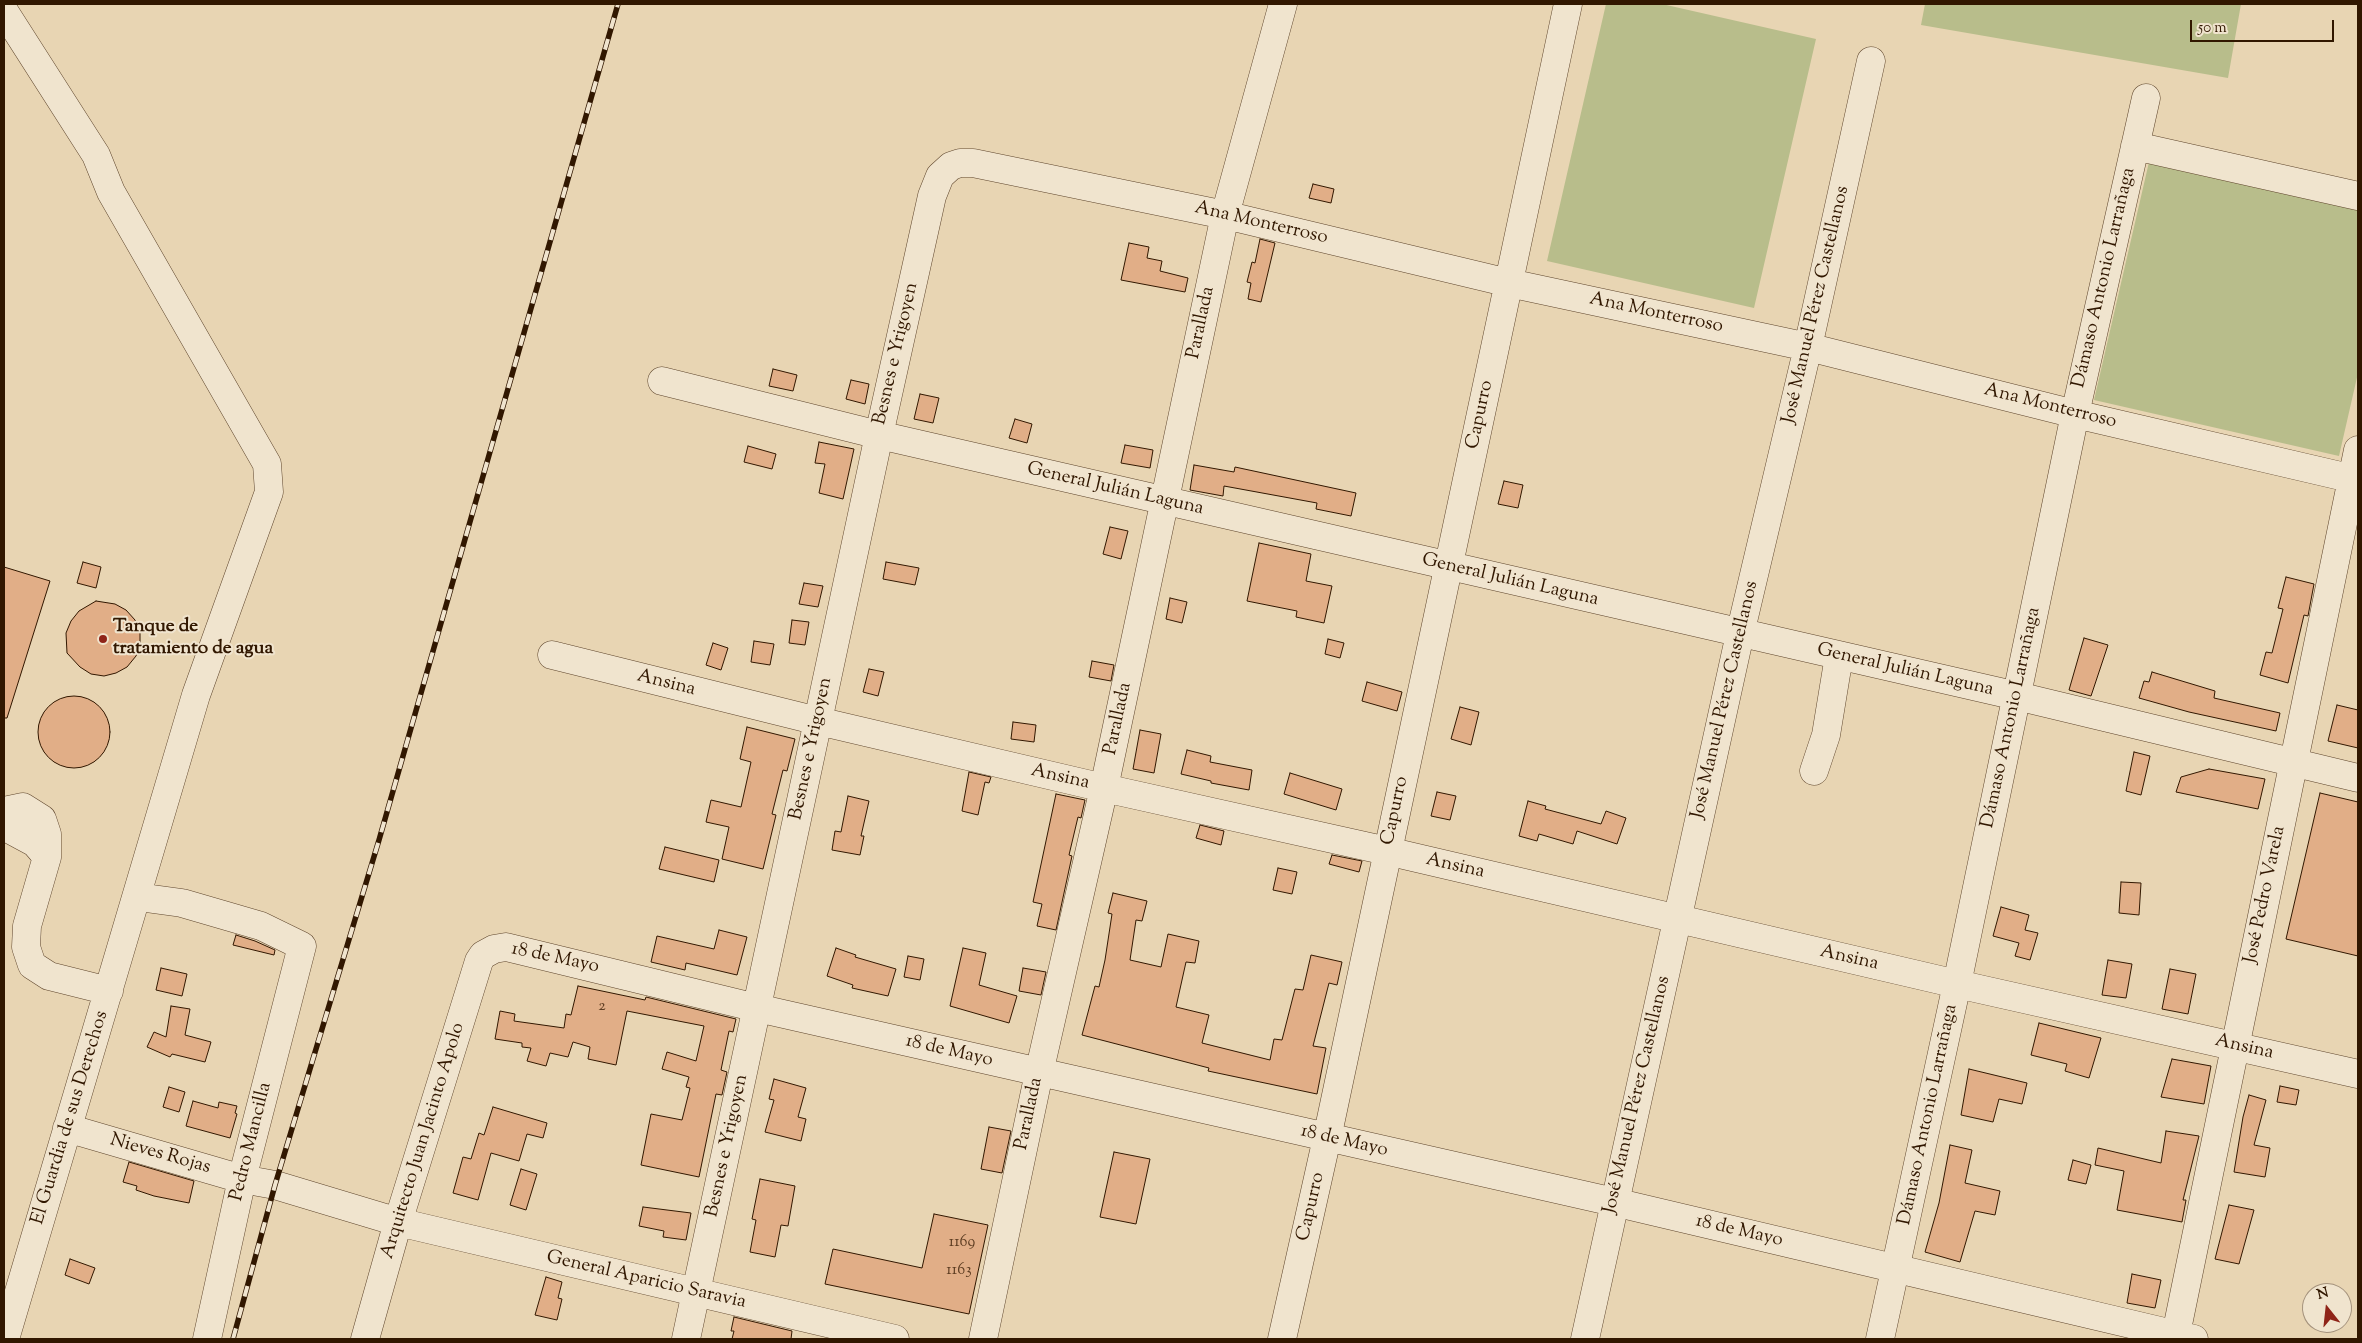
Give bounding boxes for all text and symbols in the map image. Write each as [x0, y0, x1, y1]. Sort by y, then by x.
scale bar [2192, 10, 2336, 42]
text: 50 m [2198, 18, 2227, 39]
street label: Dámaso Antonio Larrañaga [2069, 166, 2141, 390]
street label: José Manuel Pérez Castellanos [1779, 184, 1855, 426]
street label: Ana Monterroso [1192, 198, 1330, 250]
street label: Besnes e Yrigoyen [870, 281, 924, 427]
street label: Parallada [1183, 285, 1221, 361]
street label: Ana Monterroso [1587, 289, 1725, 339]
street label: Capurro [1463, 379, 1499, 451]
street label: Ana Monterroso [1981, 379, 2119, 435]
street label: General Julián Laguna [1024, 459, 1206, 521]
street label: General Julián Laguna [1419, 550, 1601, 612]
street label: José Manuel Pérez Castellanos [1688, 579, 1764, 821]
street label: Dámaso Antonio Larrañaga [1977, 605, 2047, 831]
place label: Tanque de tratamiento de agua [113, 617, 273, 661]
marker: Tanque de tratamiento de agua [97, 633, 109, 645]
street label: General Julián Laguna [1814, 640, 1996, 702]
street label: Ansina [634, 666, 698, 702]
street label: Besnes e Yrigoyen [786, 675, 838, 823]
street label: Parallada [1100, 681, 1138, 757]
street label: Ansina [1028, 760, 1092, 796]
street label: Capurro [1378, 775, 1414, 847]
street label: José Pedro Varela [2240, 824, 2292, 966]
street label: Ansina [1423, 849, 1487, 885]
street label: 18 de Mayo [509, 939, 601, 979]
street label: Ansina [1817, 941, 1881, 977]
street label: José Manuel Pérez Castellanos [1600, 974, 1676, 1216]
house number: 2 [598, 997, 606, 1017]
street label: Dámaso Antonio Larrañaga [1894, 1002, 1964, 1228]
street label: El Guardia de sus Derechos [28, 1008, 114, 1228]
street label: Arquitecto Juan Jacinto Apolo [377, 1020, 471, 1262]
street label: Ansina [2212, 1030, 2276, 1066]
street label: 18 de Mayo [903, 1031, 995, 1073]
street label: Besnes e Yrigoyen [702, 1072, 754, 1220]
street label: Parallada [1011, 1076, 1049, 1152]
street label: Pedro Mancilla [226, 1080, 278, 1204]
street label: 18 de Mayo [1298, 1121, 1390, 1163]
street label: Nieves Rojas [107, 1130, 213, 1180]
street label: Capurro [1293, 1170, 1331, 1244]
street label: 18 de Mayo [1693, 1211, 1785, 1253]
house number: 1169 [949, 1233, 975, 1253]
street label: General Aparicio Saravia [544, 1247, 748, 1315]
house number: 1163 [946, 1261, 972, 1281]
north arrow [2302, 1283, 2352, 1333]
text: N [2315, 1283, 2331, 1306]

